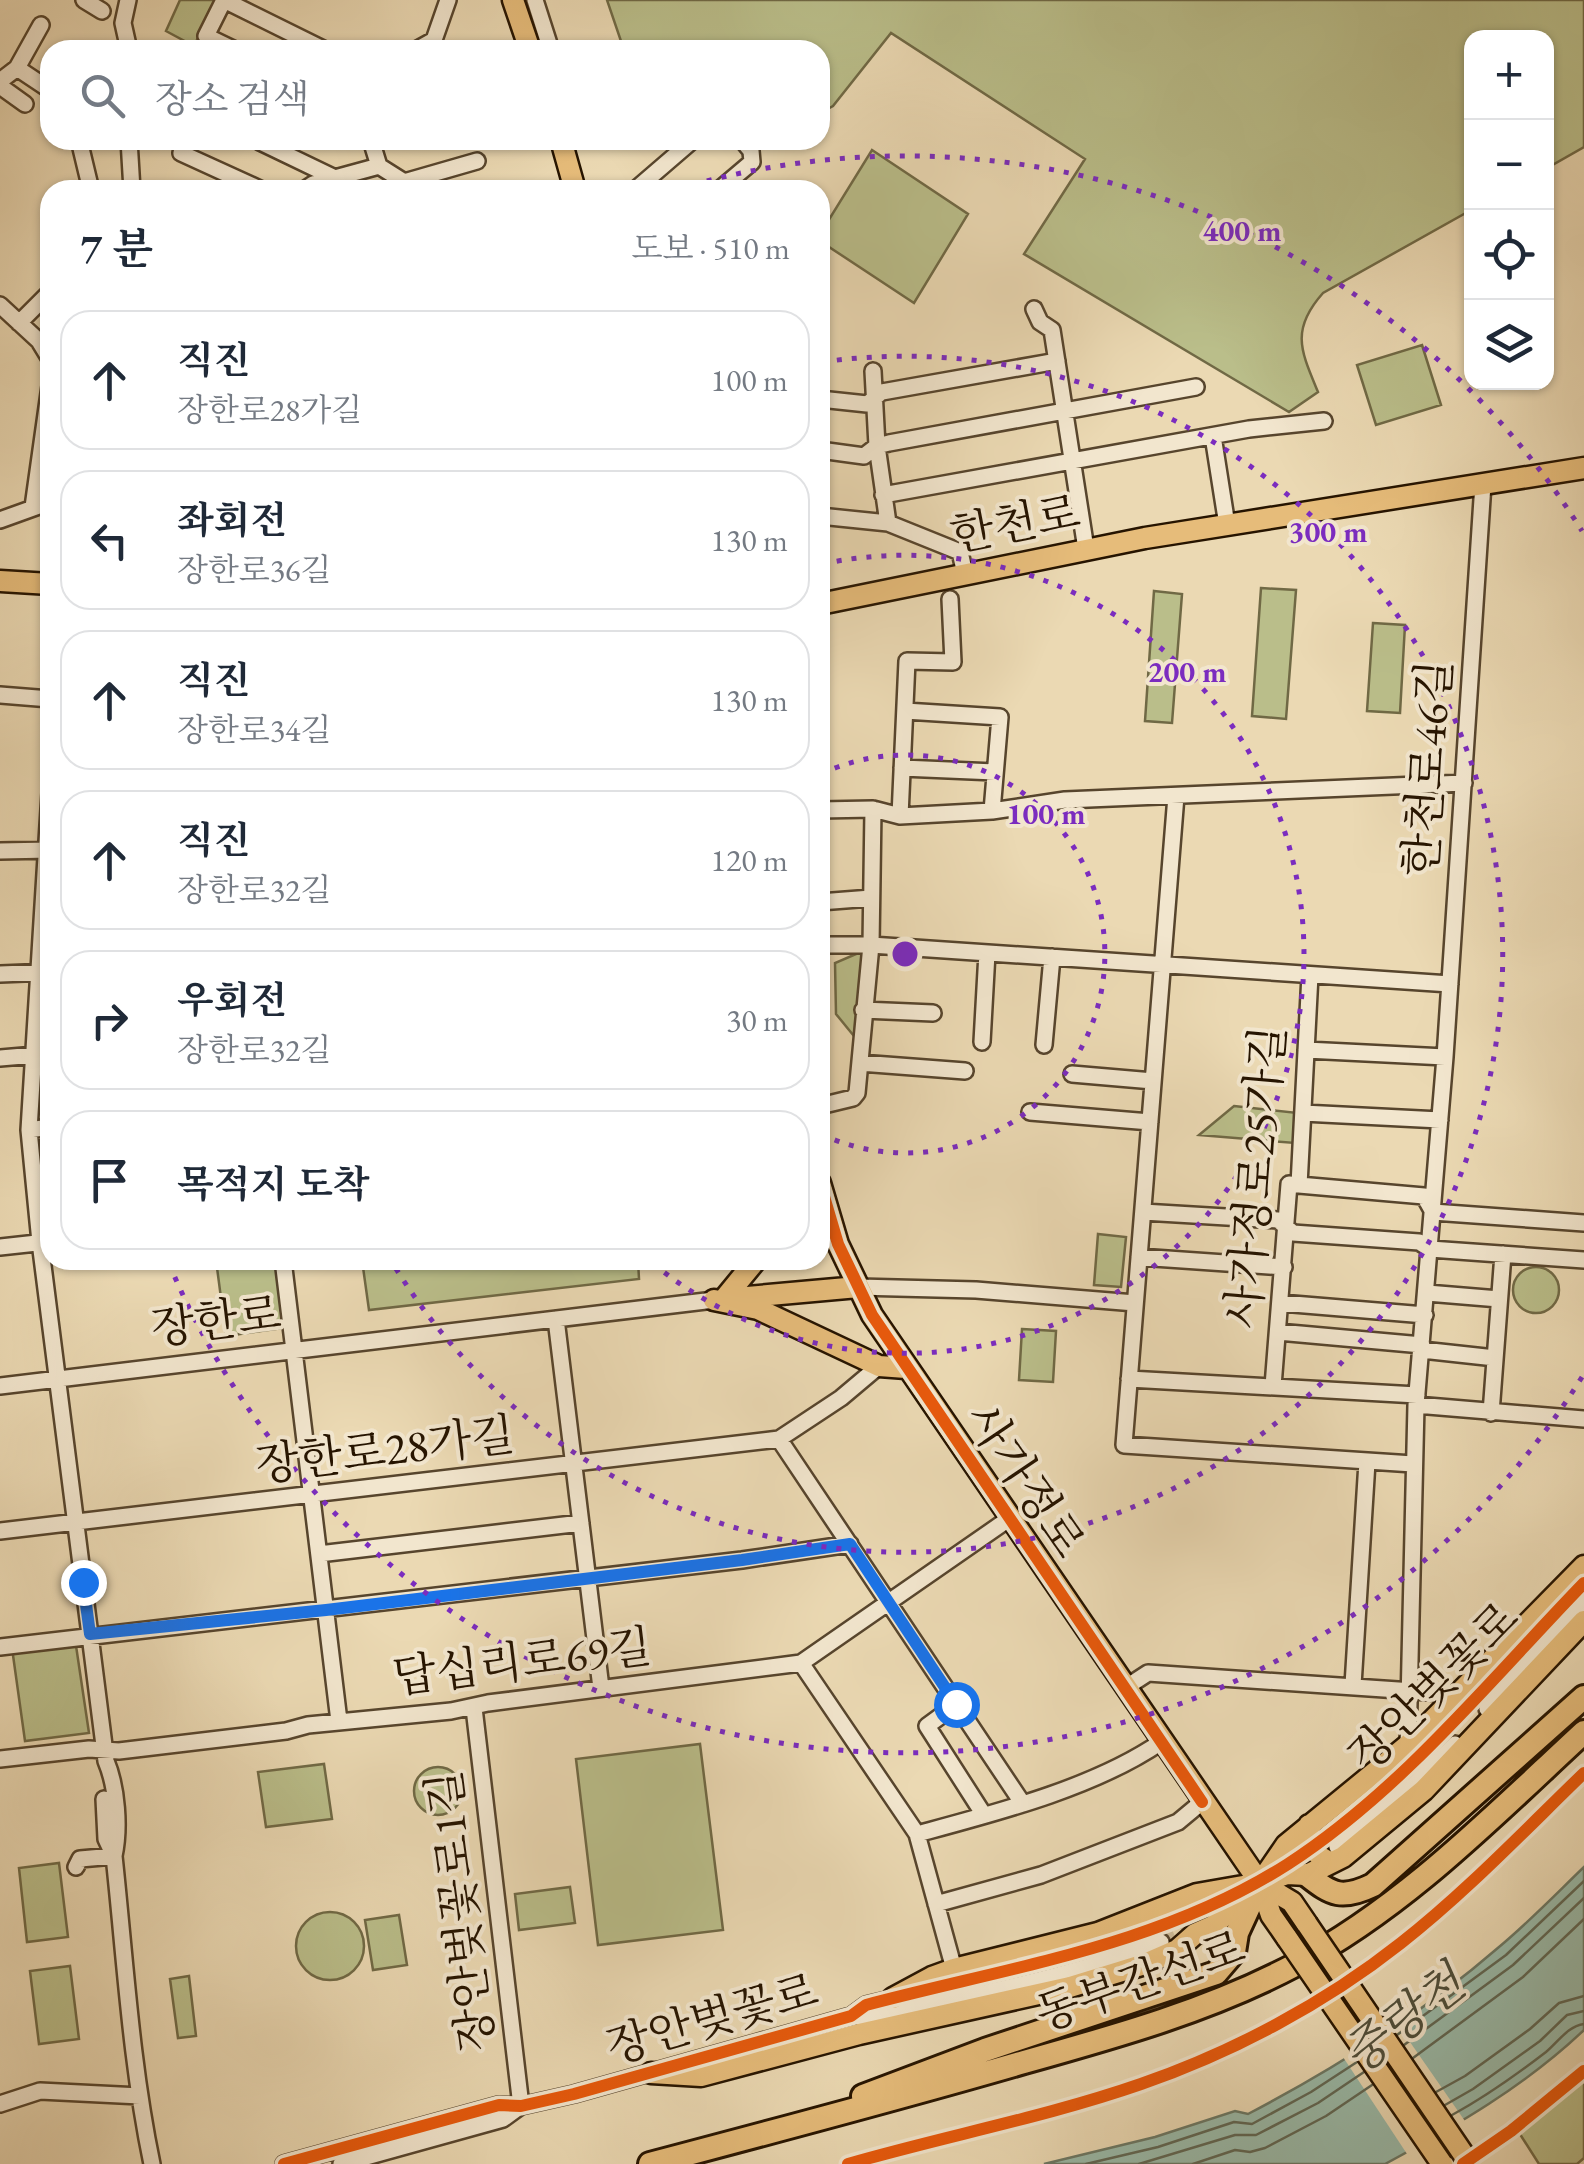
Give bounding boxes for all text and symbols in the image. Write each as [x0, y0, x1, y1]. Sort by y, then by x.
map controls [1464, 30, 1554, 390]
button: + [1464, 30, 1554, 120]
search box [40, 40, 830, 150]
icon: search [75, 68, 130, 123]
text: 장소 검색 [155, 74, 309, 123]
button: − [1464, 120, 1554, 210]
button: locate [1464, 210, 1554, 300]
text: 400 m [1203, 211, 1281, 250]
text: 7 분 [80, 221, 153, 276]
text: 도보 · 510 m [632, 227, 790, 269]
button: layers [1464, 300, 1554, 390]
text: 직진 [177, 335, 250, 384]
icon: ahead [82, 353, 137, 408]
text: 100 m [711, 359, 788, 401]
text: 장한로28가길 [177, 389, 362, 431]
street label: 한천로 [945, 482, 1085, 564]
text: 좌회전 [177, 495, 287, 544]
text: 300 m [1289, 512, 1367, 551]
icon: left [82, 513, 137, 568]
text: 130 m [711, 519, 788, 561]
text: 장한로36길 [177, 549, 331, 591]
text: 200 m [1148, 652, 1226, 691]
text: 직진 [177, 655, 250, 704]
street label: 한천로46길 [1390, 658, 1464, 878]
icon: ahead [82, 673, 137, 728]
text: 130 m [711, 679, 788, 721]
text: 장한로34길 [177, 709, 331, 751]
text: 100 m [1007, 794, 1085, 833]
text: 직진 [177, 815, 250, 864]
icon: ahead [82, 833, 137, 888]
text: 120 m [711, 839, 788, 881]
text: 장한로32길 [177, 869, 331, 911]
centre of rings [887, 936, 923, 972]
text: 우회전 [177, 975, 287, 1024]
icon: right [82, 993, 137, 1048]
text: 30 m [726, 999, 788, 1041]
street label: 사가정로25가길 [1213, 1023, 1297, 1331]
text: 장한로32길 [177, 1029, 331, 1071]
icon: arrive [82, 1153, 137, 1208]
text: 목적지 도착 [177, 1159, 370, 1208]
street label: 장한로 [148, 1283, 284, 1357]
street label: 사가정로 [953, 1392, 1099, 1568]
street label: 장한로28가길 [252, 1404, 518, 1494]
route end [61, 1560, 107, 1606]
street label: 장안벚꽃로 [1336, 1589, 1530, 1783]
street label: 답십리로69길 [389, 1616, 655, 1706]
route start [934, 1682, 980, 1728]
street label: 장안벚꽃로1길 [414, 1767, 506, 2055]
street label: 동부간선로 [1028, 1917, 1252, 2043]
water label: 중랑천 [1329, 1950, 1480, 2086]
street label: 장안벚꽃로 [600, 1960, 824, 2076]

